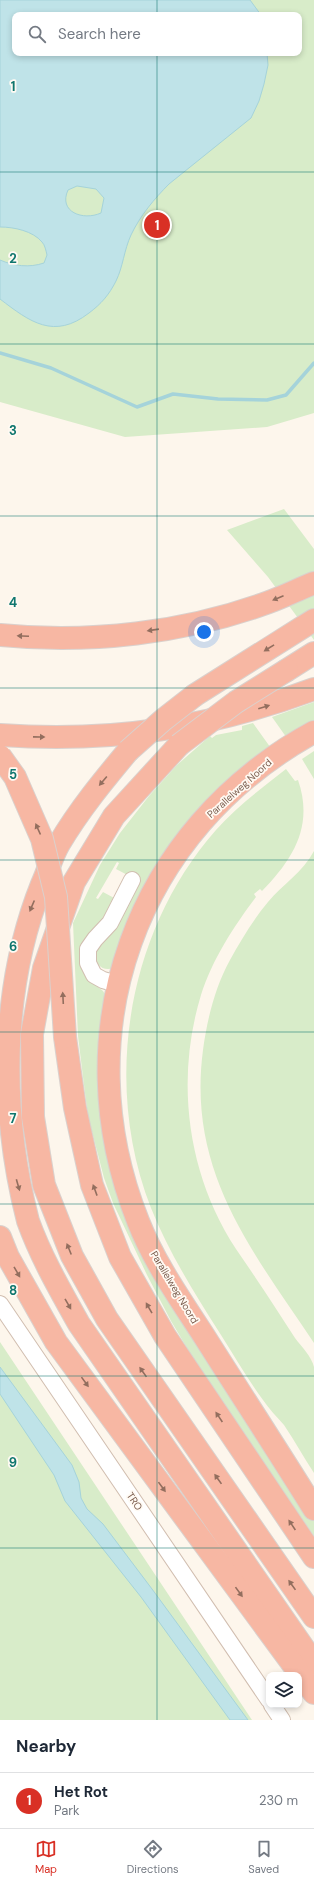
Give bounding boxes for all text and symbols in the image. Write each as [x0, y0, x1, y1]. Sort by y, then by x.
search box [12, 12, 302, 56]
icon: search [26, 23, 48, 45]
text: Search here [58, 24, 141, 44]
text: 1 [11, 78, 15, 95]
pin: 1 [144, 210, 170, 240]
text: 2 [9, 250, 17, 267]
text: 3 [9, 422, 17, 439]
text: 4 [9, 594, 17, 611]
one-way arrow [273, 595, 284, 601]
your location [194, 622, 214, 642]
one-way arrow [147, 627, 159, 633]
one-way arrow [16, 633, 29, 639]
one-way arrow [264, 644, 274, 652]
one-way arrow [258, 704, 270, 710]
one-way arrow [33, 734, 46, 740]
street label: Parallelweg Noord [204, 756, 274, 821]
text: 5 [9, 766, 17, 783]
one-way arrow [98, 776, 107, 786]
one-way arrow [34, 822, 40, 834]
one-way arrow [29, 900, 36, 912]
text: 6 [9, 938, 17, 955]
one-way arrow [60, 991, 66, 1004]
text: 7 [10, 1110, 17, 1127]
one-way arrow [15, 1179, 21, 1191]
one-way arrow [91, 1184, 97, 1196]
one-way arrow [66, 1243, 72, 1254]
street label: Parallelweg Noord [148, 1249, 201, 1326]
one-way arrow [13, 1266, 20, 1278]
text: 8 [9, 1282, 17, 1299]
one-way arrow [65, 1298, 72, 1310]
one-way arrow [145, 1302, 152, 1314]
one-way arrow [139, 1367, 147, 1377]
one-way arrow [81, 1377, 90, 1388]
one-way arrow [215, 1412, 223, 1422]
text: 9 [9, 1454, 17, 1471]
one-way arrow [214, 1473, 222, 1484]
one-way arrow [158, 1482, 166, 1492]
street label: TRO [124, 1490, 146, 1513]
one-way arrow [288, 1520, 296, 1530]
one-way arrow [288, 1580, 296, 1591]
one-way arrow [235, 1587, 243, 1597]
map controls [266, 1672, 302, 1708]
button: layers [266, 1672, 302, 1708]
text: Nearby [16, 1735, 76, 1757]
text: Het Rot [54, 1782, 108, 1802]
text: 1 [27, 1792, 31, 1809]
text: 230 m [259, 1792, 298, 1809]
text: Park [54, 1802, 80, 1819]
tab: Map [35, 1838, 57, 1876]
tab: Directions [127, 1838, 179, 1876]
tab: Saved [248, 1838, 279, 1876]

